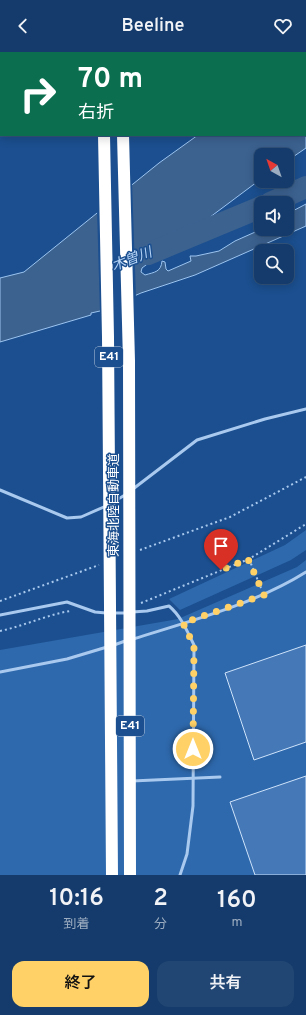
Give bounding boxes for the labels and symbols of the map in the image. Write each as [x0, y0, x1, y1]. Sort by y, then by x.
north arrow [254, 148, 294, 188]
water label: 木曽川 [109, 244, 157, 275]
road number: E41 [95, 347, 123, 367]
street label: 東海北陸自動車道 [106, 453, 123, 557]
pin [204, 529, 238, 570]
road number: E41 [116, 716, 144, 736]
position arrow [172, 728, 214, 770]

